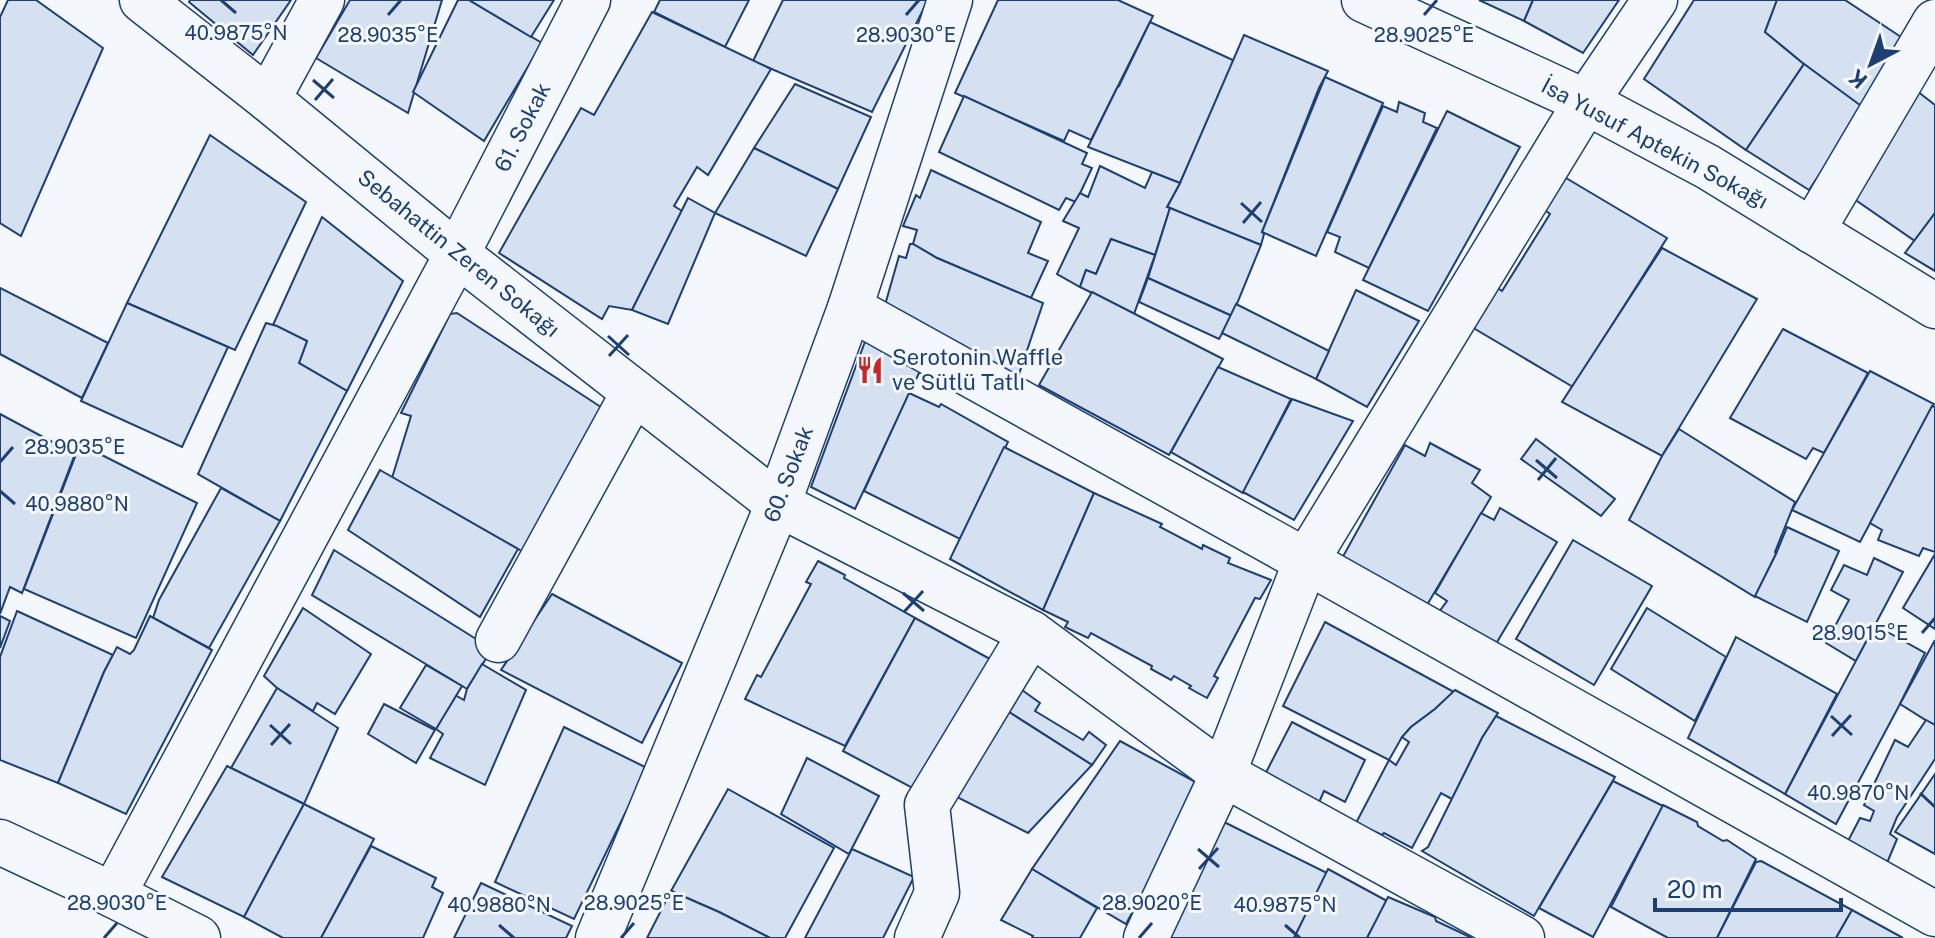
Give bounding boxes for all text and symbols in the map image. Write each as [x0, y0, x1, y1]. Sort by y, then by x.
text: 40.9875°N [184, 21, 288, 45]
text: 28.9035°E [338, 23, 438, 47]
text: 28.9030°E [856, 23, 956, 47]
text: 28.9025°E [1374, 23, 1474, 47]
north arrow [1831, 24, 1911, 104]
text: K [1843, 64, 1872, 94]
street label: İsa Yusuf Aptekin Sokağı [1537, 71, 1773, 214]
street label: 61. Sokak [488, 78, 556, 176]
street label: Sebahattin Zeren Sokağı [353, 164, 565, 342]
place label: Serotonin Waffle ve Sütlü Tatlı [892, 344, 1063, 395]
restaurant icon: Serotonin Waffle ve Sütlü Tatlı [855, 355, 885, 385]
street label: 60. Sokak [758, 422, 818, 526]
text: 28.9035°E [25, 435, 125, 459]
text: 40.9880°N [25, 492, 129, 516]
text: 28.9015°E [1812, 621, 1908, 645]
text: 40.9870°N [1807, 781, 1909, 805]
scale bar [1655, 862, 1841, 912]
text: 20 m [1667, 875, 1723, 903]
text: 28.9030°E [67, 891, 167, 915]
text: 28.9025°E [584, 891, 684, 915]
text: 28.9020°E [1102, 891, 1202, 915]
text: 40.9880°N [447, 893, 551, 917]
text: 40.9875°N [1233, 893, 1337, 917]

